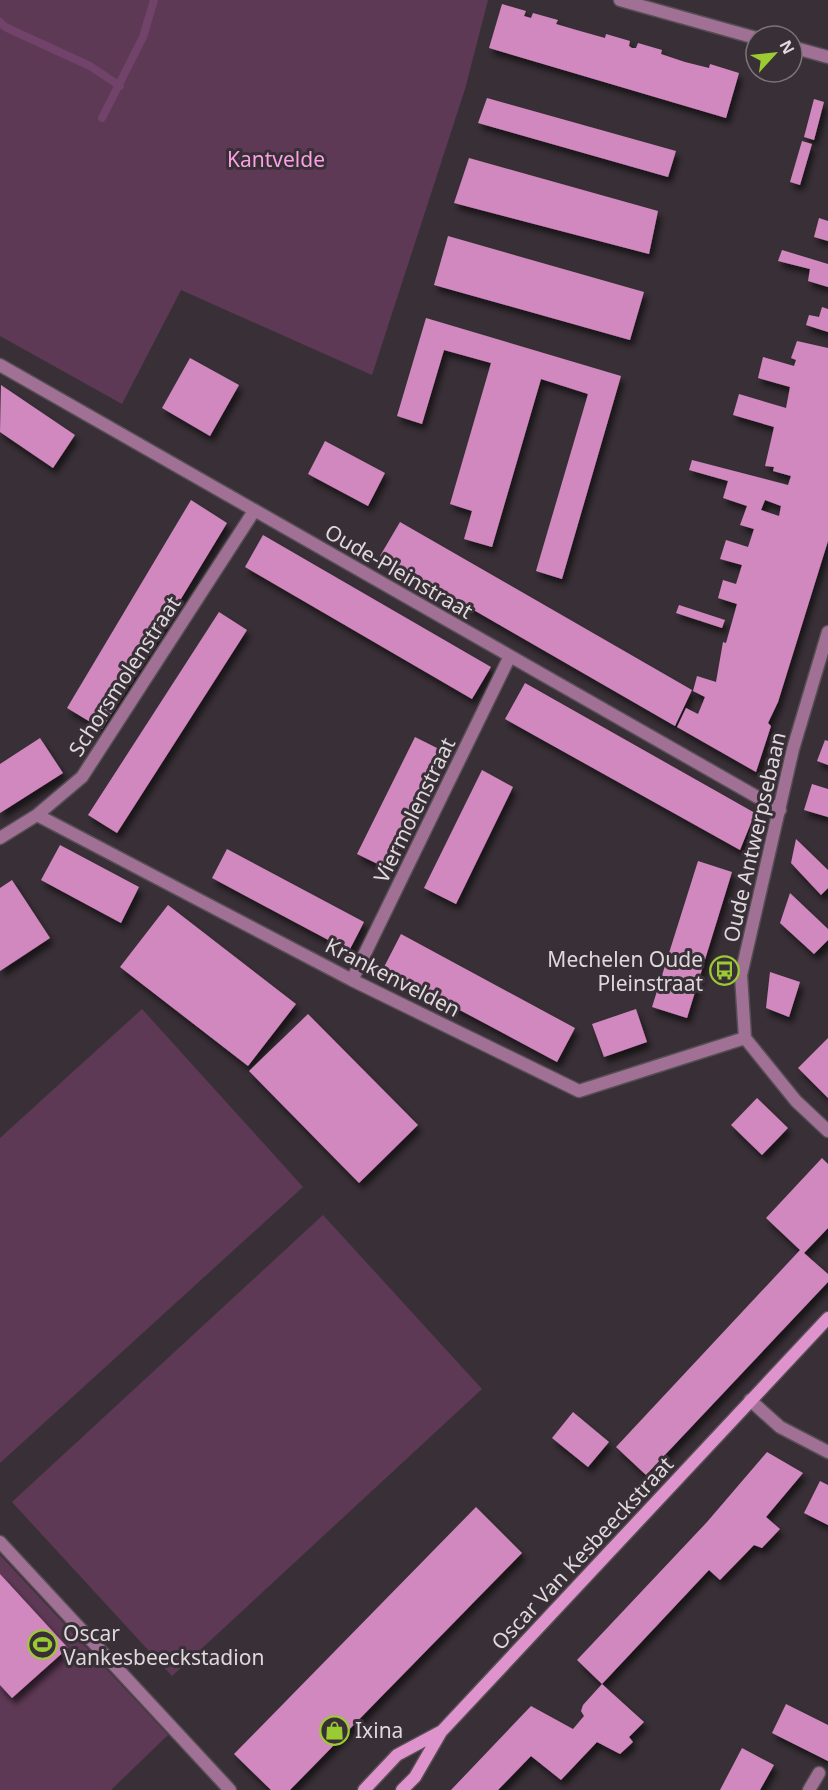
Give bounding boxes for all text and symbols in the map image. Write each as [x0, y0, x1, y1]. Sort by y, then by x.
north arrow [744, 24, 804, 84]
text: N [775, 36, 800, 58]
park label: Kantvelde [227, 145, 325, 173]
street label: Oude-Pleinstraat [320, 517, 478, 625]
street label: Schorsmolenstraat [62, 590, 187, 761]
street label: Oude Antwerpsebaan [716, 729, 792, 945]
street label: Viermolenstraat [367, 732, 461, 887]
street label: Krankenvelden [321, 931, 465, 1023]
place label: Mechelen Oude Pleinstraat [547, 945, 703, 997]
bus stop icon: Mechelen Oude Pleinstraat [708, 955, 740, 987]
street label: Oscar Van Kesbeeckstraat [485, 1450, 679, 1656]
place label: Oscar Vankesbeeckstadion [63, 1619, 264, 1671]
sports icon: Oscar Vankesbeeckstadion [26, 1629, 58, 1661]
shop icon: Ixina [318, 1714, 350, 1746]
place label: Ixina [355, 1716, 403, 1744]

